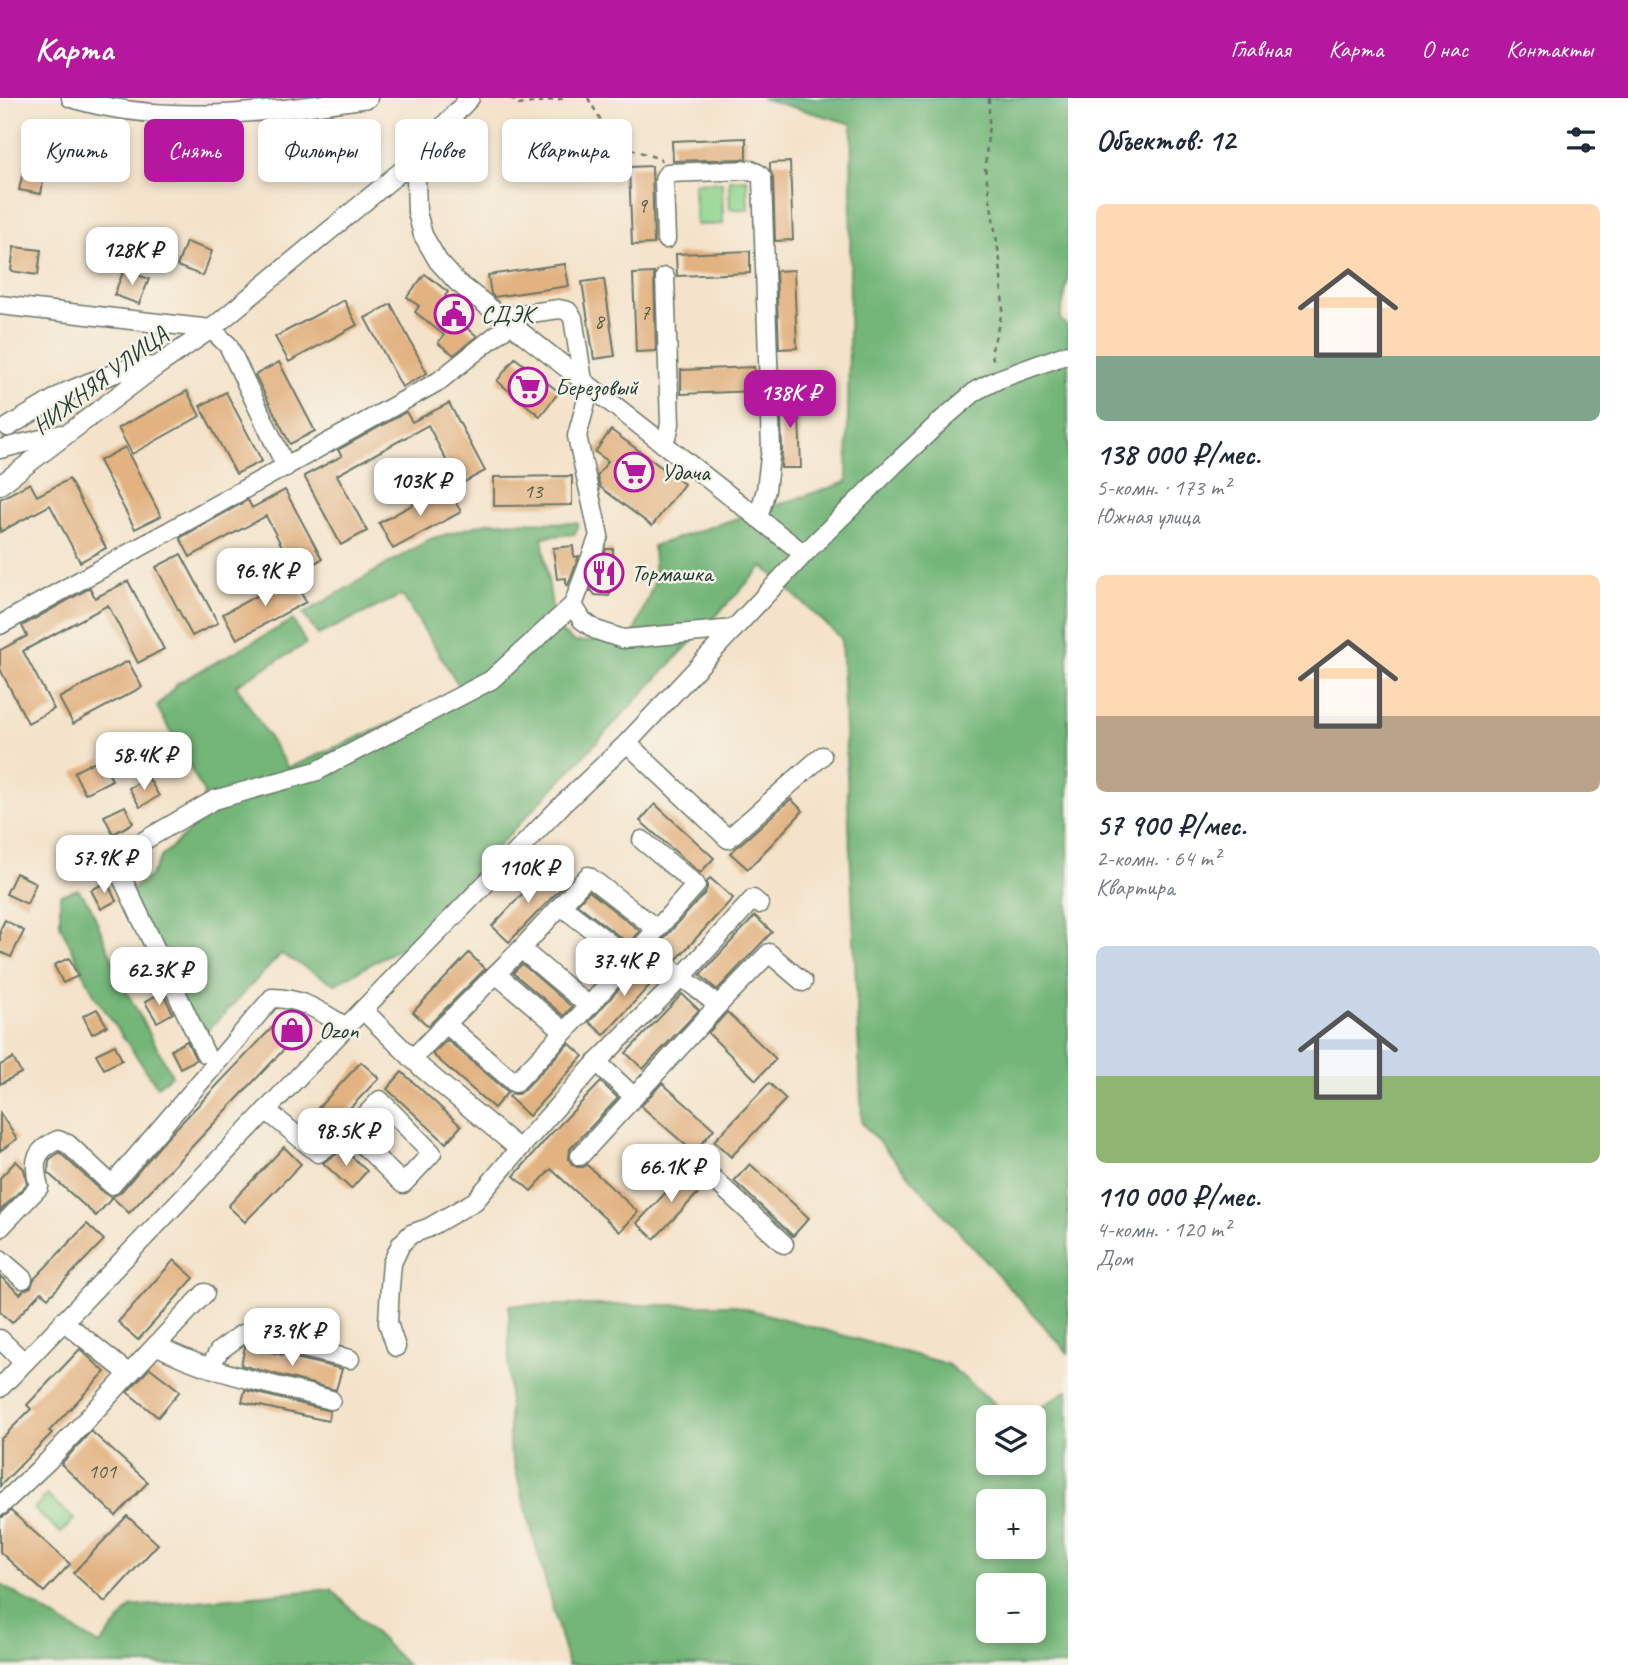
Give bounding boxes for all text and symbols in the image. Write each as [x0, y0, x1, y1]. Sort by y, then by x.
text: Карта [35, 28, 114, 70]
text: Главная [1230, 34, 1291, 64]
text: Карта [1329, 34, 1383, 64]
text: О нас [1421, 34, 1468, 64]
text: Контакты [1506, 34, 1593, 64]
chip: Купить [21, 119, 130, 182]
chip: Снять [144, 119, 244, 182]
chip: Фильтры [258, 119, 381, 182]
chip: Новое [395, 119, 488, 182]
chip: Квартира [502, 119, 632, 182]
text: Объектов: 12 [1096, 121, 1235, 159]
icon: filters [1562, 121, 1600, 159]
house number: 9 [637, 192, 648, 218]
pin: 128K ₽ [75, 228, 189, 287]
text: 128K ₽ [102, 235, 162, 264]
icon: home [1285, 250, 1411, 376]
public building icon: СДЭК [433, 293, 475, 335]
place label: СДЭК [481, 299, 539, 329]
house number: 7 [640, 299, 651, 325]
house number: 8 [594, 308, 606, 334]
street label: НИЖНЯЯ УЛИЦА [26, 319, 174, 441]
supermarket icon: Березовый [507, 366, 549, 408]
pin: 138K ₽ [733, 370, 847, 430]
place label: Березовый [555, 372, 640, 402]
text: 138K ₽ [760, 378, 820, 407]
text: 138 000 ₽/мес. [1096, 435, 1261, 473]
supermarket icon: Удача [613, 451, 655, 493]
place label: Удача [661, 457, 711, 487]
pin: 103K ₽ [363, 458, 477, 518]
text: 103K ₽ [390, 466, 450, 495]
text: 5-комн. · 173 m² [1096, 473, 1230, 502]
house number: 13 [524, 478, 544, 504]
text: Южная улица [1096, 502, 1199, 531]
pin: 96.9K ₽ [200, 548, 330, 608]
restaurant icon: Тормашка [583, 552, 625, 594]
text: 96.9K ₽ [233, 556, 297, 585]
place label: Тормашка [631, 558, 714, 588]
icon: home [1285, 621, 1411, 747]
pin: 58.4K ₽ [79, 732, 209, 792]
text: 58.4K ₽ [112, 740, 176, 769]
text: 57 900 ₽/мес. [1096, 806, 1246, 844]
pin: 57.9K ₽ [39, 836, 169, 895]
text: 57.9K ₽ [72, 843, 136, 872]
text: 2-комн. · 64 m² [1096, 844, 1220, 873]
pin: 110K ₽ [471, 846, 585, 905]
text: 110K ₽ [498, 853, 558, 882]
text: Квартира [1096, 873, 1174, 902]
pin: 37.4K ₽ [559, 939, 689, 998]
text: 37.4K ₽ [592, 946, 656, 975]
pin: 62.3K ₽ [94, 948, 224, 1007]
text: 62.3K ₽ [126, 955, 192, 984]
icon: home [1285, 992, 1411, 1118]
shop icon: Ozon [271, 1009, 313, 1051]
place label: Ozon [319, 1015, 359, 1045]
pin: 98.5K ₽ [281, 1108, 411, 1168]
text: 98.5K ₽ [314, 1116, 378, 1145]
pin: 66.1K ₽ [606, 1144, 736, 1204]
text: 66.1K ₽ [638, 1152, 704, 1181]
text: 110 000 ₽/мес. [1096, 1177, 1261, 1215]
text: 4-комн. · 120 m² [1096, 1215, 1230, 1244]
text: Дом [1096, 1244, 1133, 1273]
pin: 73.9K ₽ [227, 1308, 357, 1368]
text: 73.9K ₽ [260, 1316, 324, 1345]
map controls [976, 1405, 1046, 1643]
button: layers [976, 1405, 1046, 1475]
house number: 101 [88, 1458, 118, 1484]
button: + [976, 1489, 1046, 1559]
button: − [976, 1573, 1046, 1643]

